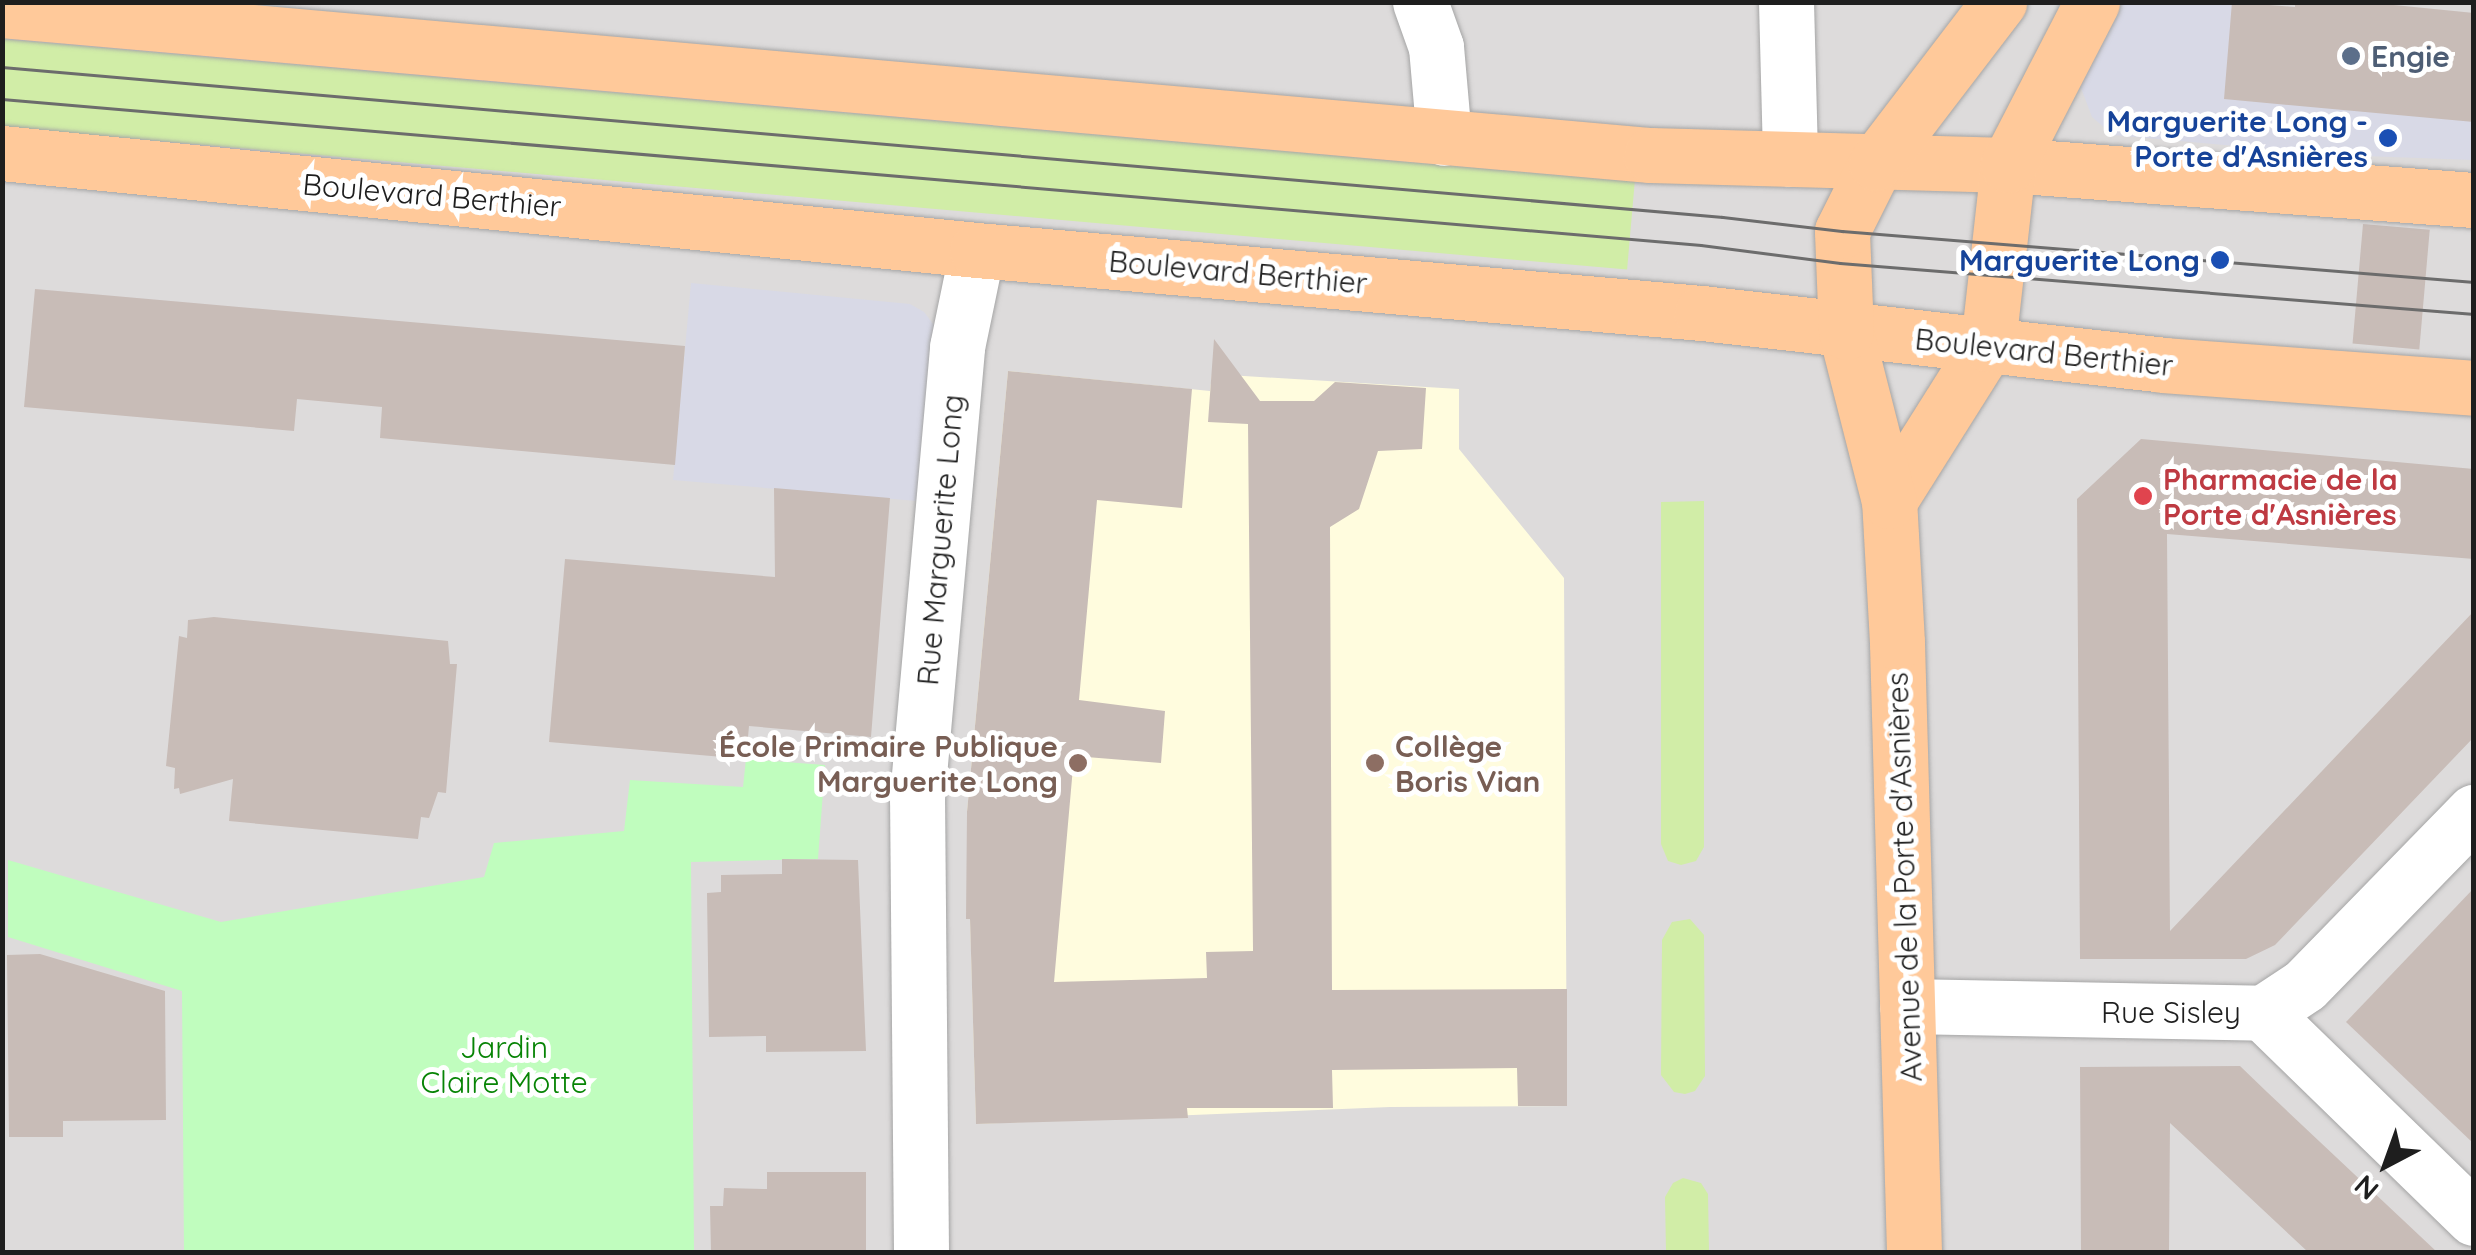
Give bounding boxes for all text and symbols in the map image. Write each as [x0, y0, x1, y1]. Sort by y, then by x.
place label: Engie [2371, 38, 2450, 74]
marker: Engie [2340, 45, 2362, 67]
place label: Marguerite Long - Porte d'Asnières [2107, 103, 2368, 174]
marker: Marguerite Long - Porte d'Asnières [2377, 127, 2399, 149]
street label: Boulevard Berthier [301, 166, 563, 224]
place label: Marguerite Long [1959, 242, 2200, 278]
street label: Boulevard Berthier [1107, 243, 1369, 301]
marker: Marguerite Long [2209, 249, 2231, 271]
street label: Boulevard Berthier [1913, 321, 2175, 383]
street label: Rue Marguerite Long [909, 393, 971, 687]
place label: Pharmacie de la Porte d'Asnières [2163, 461, 2398, 532]
marker: Pharmacie de la Porte d'Asnières [2132, 485, 2154, 507]
street label: Avenue de la Porte d'Asnières [1879, 672, 1929, 1082]
place label: École Primaire Publique Marguerite Long [719, 728, 1058, 798]
place label: Collège Boris Vian [1395, 728, 1540, 798]
marker: École Primaire Publique Marguerite Long [1067, 752, 1089, 774]
marker: Collège Boris Vian [1364, 752, 1386, 774]
street label: Rue Sisley [2101, 994, 2241, 1030]
park label: Jardin Claire Motte [420, 1029, 588, 1100]
north arrow [2336, 1115, 2436, 1215]
text: N [2347, 1168, 2385, 1208]

